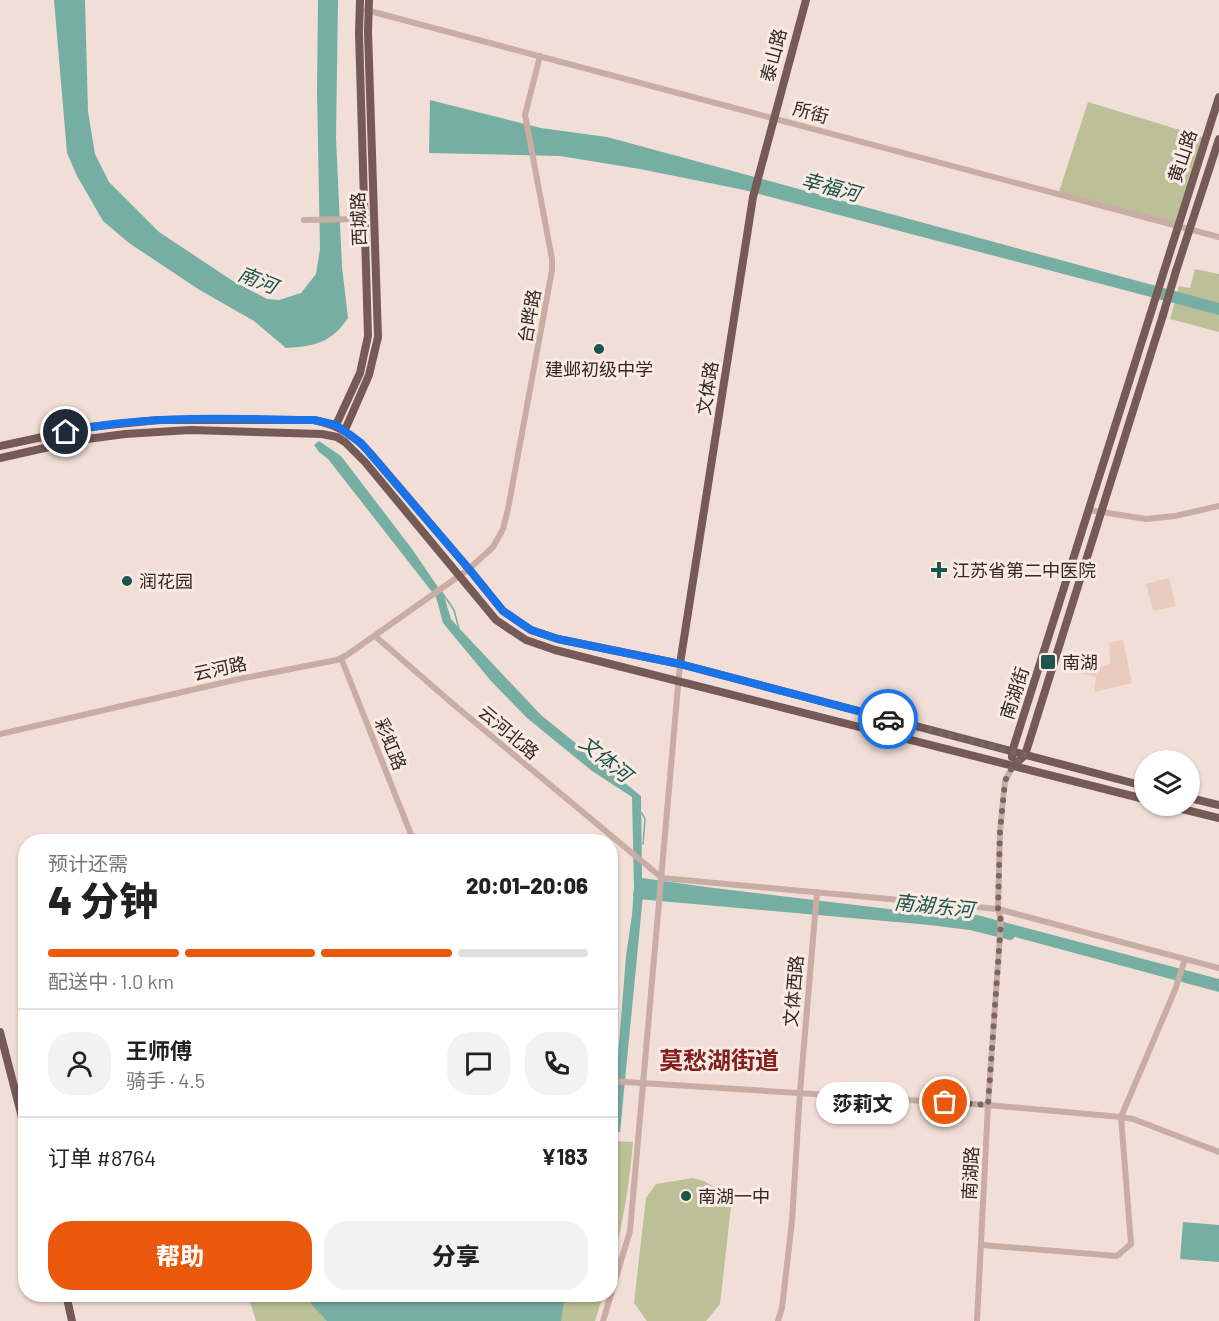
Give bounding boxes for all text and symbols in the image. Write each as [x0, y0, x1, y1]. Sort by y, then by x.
street label: 泰山路 [755, 26, 791, 84]
street label: 所街 [791, 97, 831, 127]
street label: 黄山路 [1163, 127, 1201, 185]
water label: 幸福河 [799, 167, 867, 206]
street label: 西城路 [346, 192, 370, 246]
water label: 南河 [235, 260, 285, 299]
street label: 台晔路 [513, 288, 545, 344]
marker: 建邺初级中学 [592, 342, 606, 356]
place label: 建邺初级中学 [545, 358, 653, 380]
street label: 文体路 [692, 360, 722, 416]
pin [40, 406, 91, 457]
icon: home [49, 415, 82, 448]
place label: 江苏省第二中医院 [952, 559, 1096, 581]
marker: 江苏省第二中医院 [930, 561, 948, 579]
place label: 润花园 [139, 570, 193, 592]
marker: 润花园 [120, 574, 134, 588]
place label: 南湖 [1062, 651, 1098, 673]
street label: 云河路 [191, 652, 249, 684]
marker: 南湖 [1039, 653, 1057, 671]
street label: 南湖街 [995, 664, 1033, 722]
courier [858, 689, 918, 749]
street label: 云河北路 [474, 700, 544, 764]
icon: car [872, 703, 905, 736]
street label: 彩虹路 [371, 715, 411, 773]
water label: 文体河 [575, 730, 640, 789]
map controls [1134, 750, 1200, 816]
button: layers [1134, 750, 1200, 816]
text: 预计还需 [48, 851, 128, 875]
text: 20:01–20:06 [466, 872, 588, 898]
text: 4 分钟 [48, 876, 158, 923]
water label: 南湖东河 [893, 889, 979, 922]
street label: 文体西路 [779, 954, 807, 1028]
text: 配送中 · 1.0 km [48, 969, 174, 993]
button: person [48, 1032, 111, 1095]
button: chat [447, 1032, 510, 1095]
button: phone [525, 1032, 588, 1095]
text: 王师傅 [126, 1037, 192, 1063]
district label: 莫愁湖街道 [659, 1045, 779, 1074]
text: 骑手 · 4.5 [126, 1068, 205, 1092]
pin [919, 1076, 970, 1127]
callout: 莎莉文 [816, 1081, 909, 1123]
icon: bag [928, 1085, 961, 1118]
text: 莎莉文 [833, 1091, 893, 1115]
text: ¥183 [541, 1143, 588, 1169]
text: 订单 #8764 [48, 1144, 156, 1170]
street label: 南湖路 [958, 1145, 982, 1201]
place label: 南湖一中 [698, 1185, 770, 1207]
marker: 南湖一中 [679, 1189, 693, 1203]
button: 帮助 [48, 1221, 312, 1290]
button: 分享 [324, 1221, 588, 1290]

